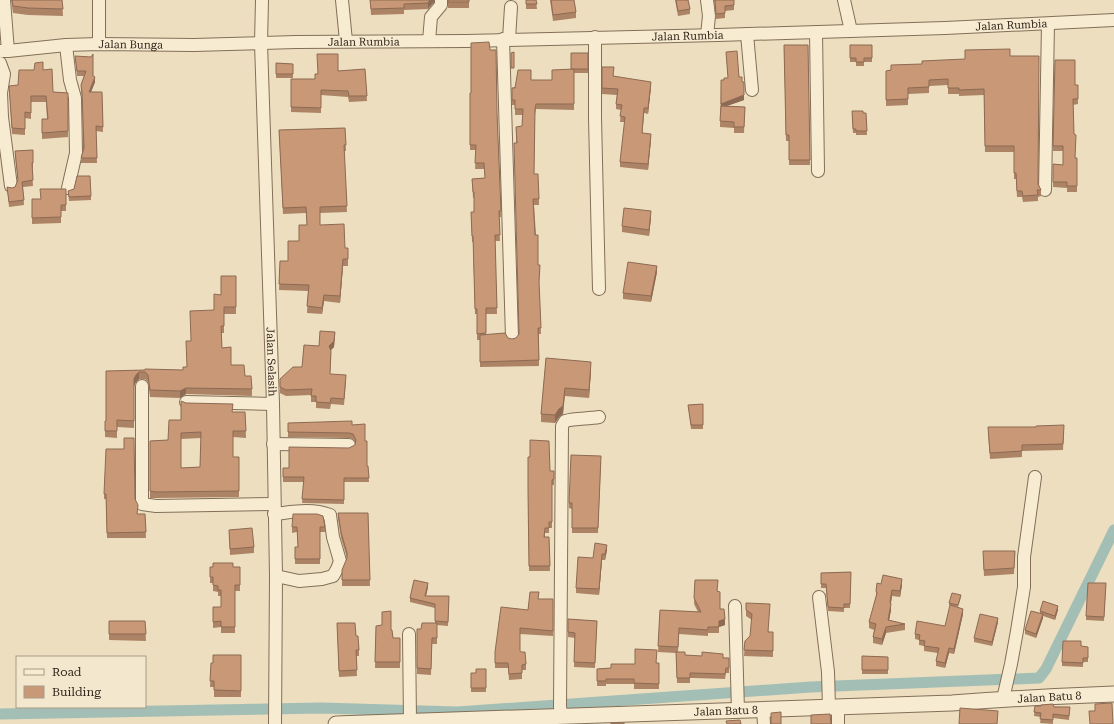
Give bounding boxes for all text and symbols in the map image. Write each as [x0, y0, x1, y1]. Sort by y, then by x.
street label: Jalan Rumbia [975, 17, 1048, 33]
street label: Jalan Rumbia [651, 28, 724, 43]
street label: Jalan Rumbia [328, 35, 400, 48]
street label: Jalan Bunga [98, 37, 163, 51]
street label: Jalan Selasih [264, 327, 279, 397]
legend [16, 656, 146, 708]
text: Road [52, 665, 82, 679]
text: Building [52, 685, 101, 699]
street label: Jalan Batu 8 [1017, 689, 1082, 705]
street label: Jalan Batu 8 [693, 703, 758, 718]

